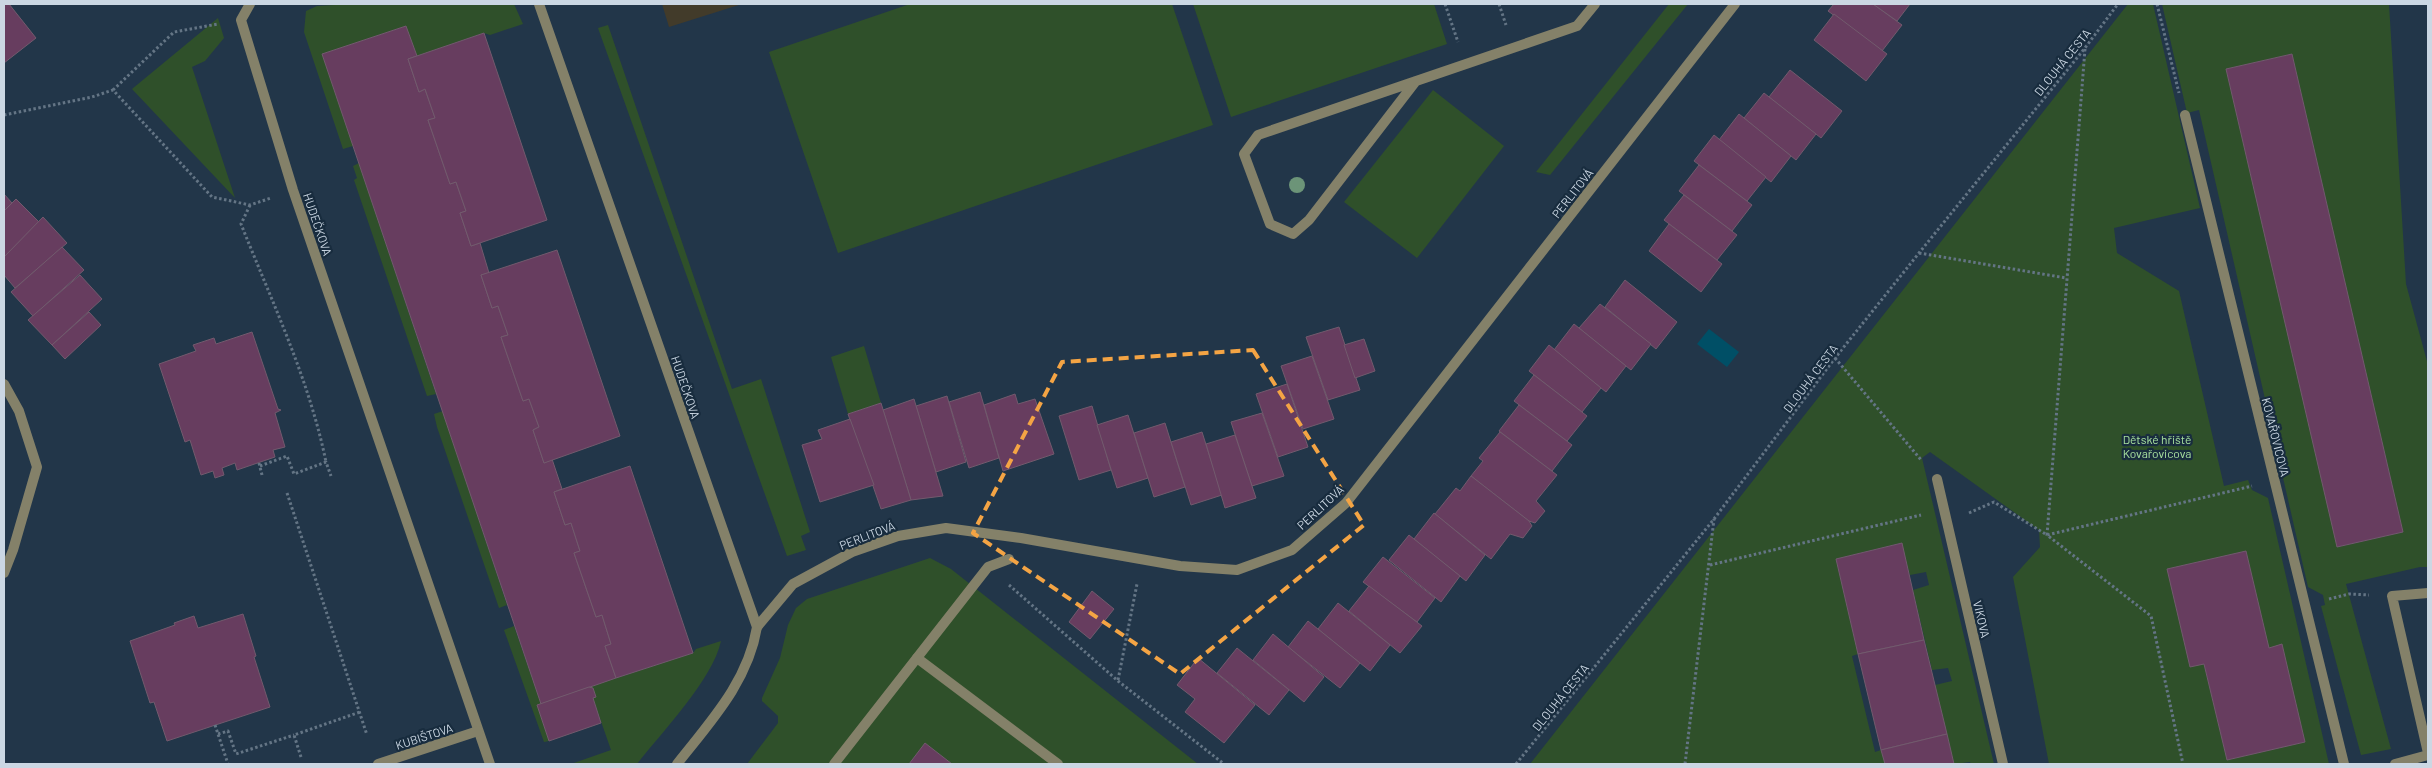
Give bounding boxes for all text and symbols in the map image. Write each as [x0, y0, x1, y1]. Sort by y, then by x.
street label: DLOUHÁ CESTA [2031, 26, 2093, 98]
street label: PERLITOVÁ [1548, 166, 1596, 220]
street label: HUDEČKOVA [301, 191, 335, 257]
street label: DLOUHÁ CESTA [1780, 341, 1840, 415]
street label: HUDEČKOVA [669, 354, 703, 420]
street label: KOVAŘOVICOVA [2259, 396, 2293, 478]
park label: Dětské hřiště Kovařovicova [2123, 432, 2191, 460]
street label: PERLITOVÁ [1294, 482, 1346, 532]
street label: PERLITOVÁ [837, 518, 897, 552]
street label: VIKOVA [1971, 599, 1993, 639]
street label: DLOUHÁ CESTA [1529, 661, 1591, 733]
street label: KUBIŠTOVA [394, 720, 454, 752]

